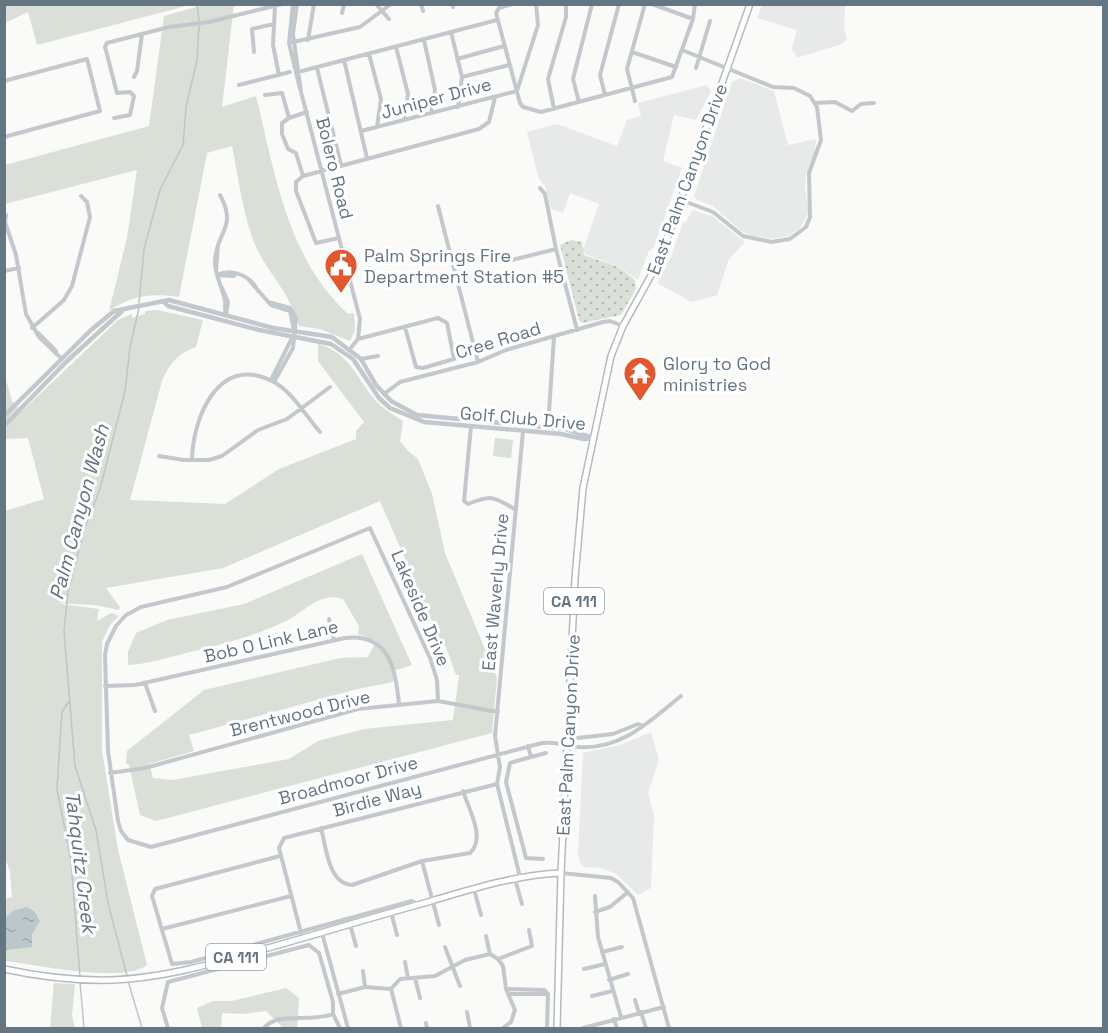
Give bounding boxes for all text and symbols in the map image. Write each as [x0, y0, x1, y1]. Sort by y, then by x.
street label: Juniper Drive [378, 72, 494, 124]
street label: East Palm Canyon Drive [642, 80, 732, 278]
street label: Bolero Road [311, 115, 359, 221]
place label: Palm Springs Fire Department Station #5 [364, 244, 564, 288]
public building icon: Palm Springs Fire Department Station #5 [323, 247, 359, 294]
street label: Cree Road [452, 316, 544, 364]
place label: Glory to God ministries [663, 352, 771, 396]
temple icon: Glory to God ministries [622, 355, 658, 402]
street label: Golf Club Drive [459, 401, 587, 435]
water label: Palm Canyon Wash [43, 421, 115, 602]
street label: East Waverly Drive [477, 512, 513, 672]
street label: Lakeside Drive [386, 546, 456, 670]
road number: CA 111 [544, 588, 604, 614]
street label: Bob O Link Lane [201, 614, 341, 668]
street label: East Palm Canyon Drive [551, 634, 585, 836]
street label: Brentwood Drive [227, 684, 373, 742]
street label: Broadmoor Drive [276, 750, 420, 810]
street label: Birdie Way [330, 776, 424, 822]
water label: Tahquitz Creek [59, 789, 103, 937]
road number: CA 111 [206, 944, 266, 970]

